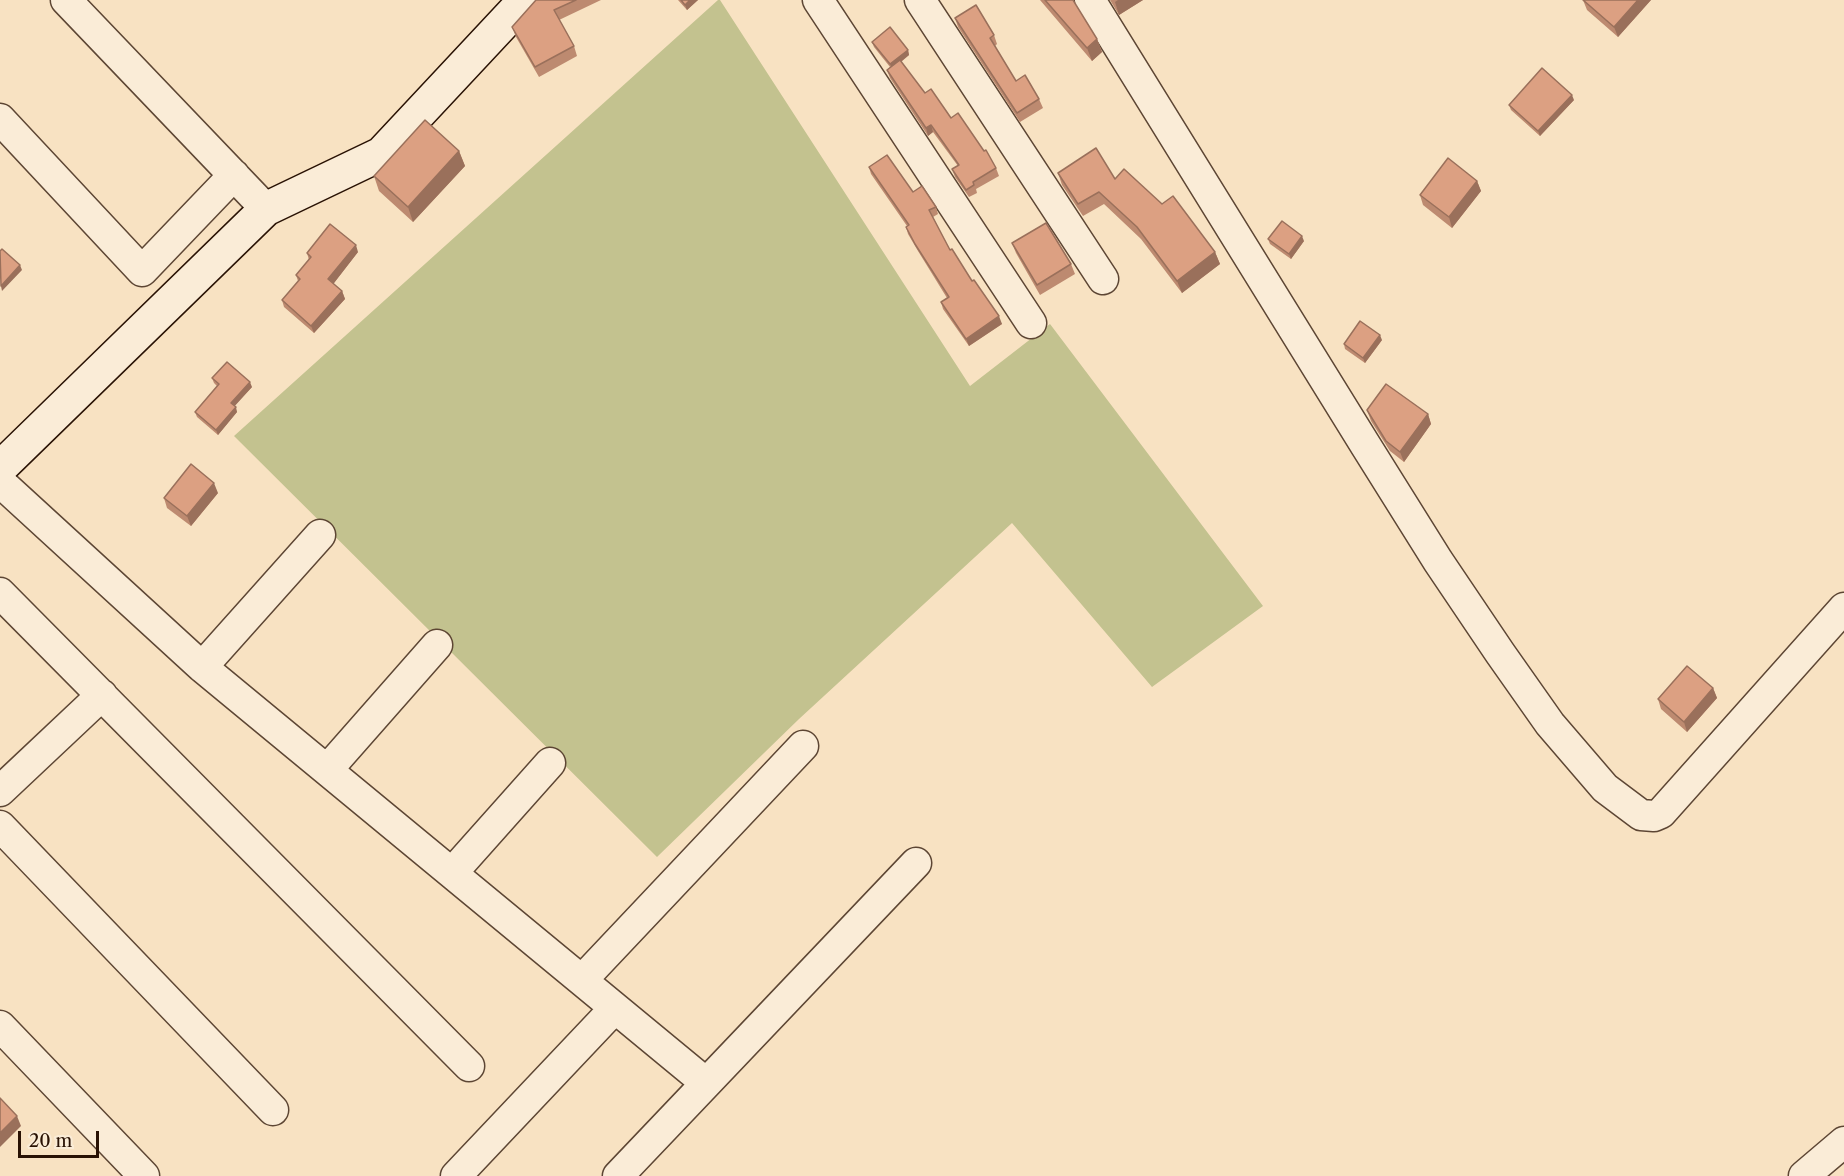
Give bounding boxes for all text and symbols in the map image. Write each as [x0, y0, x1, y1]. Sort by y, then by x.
scale bar [21, 1119, 102, 1157]
text: 20 m [29, 1130, 72, 1152]

